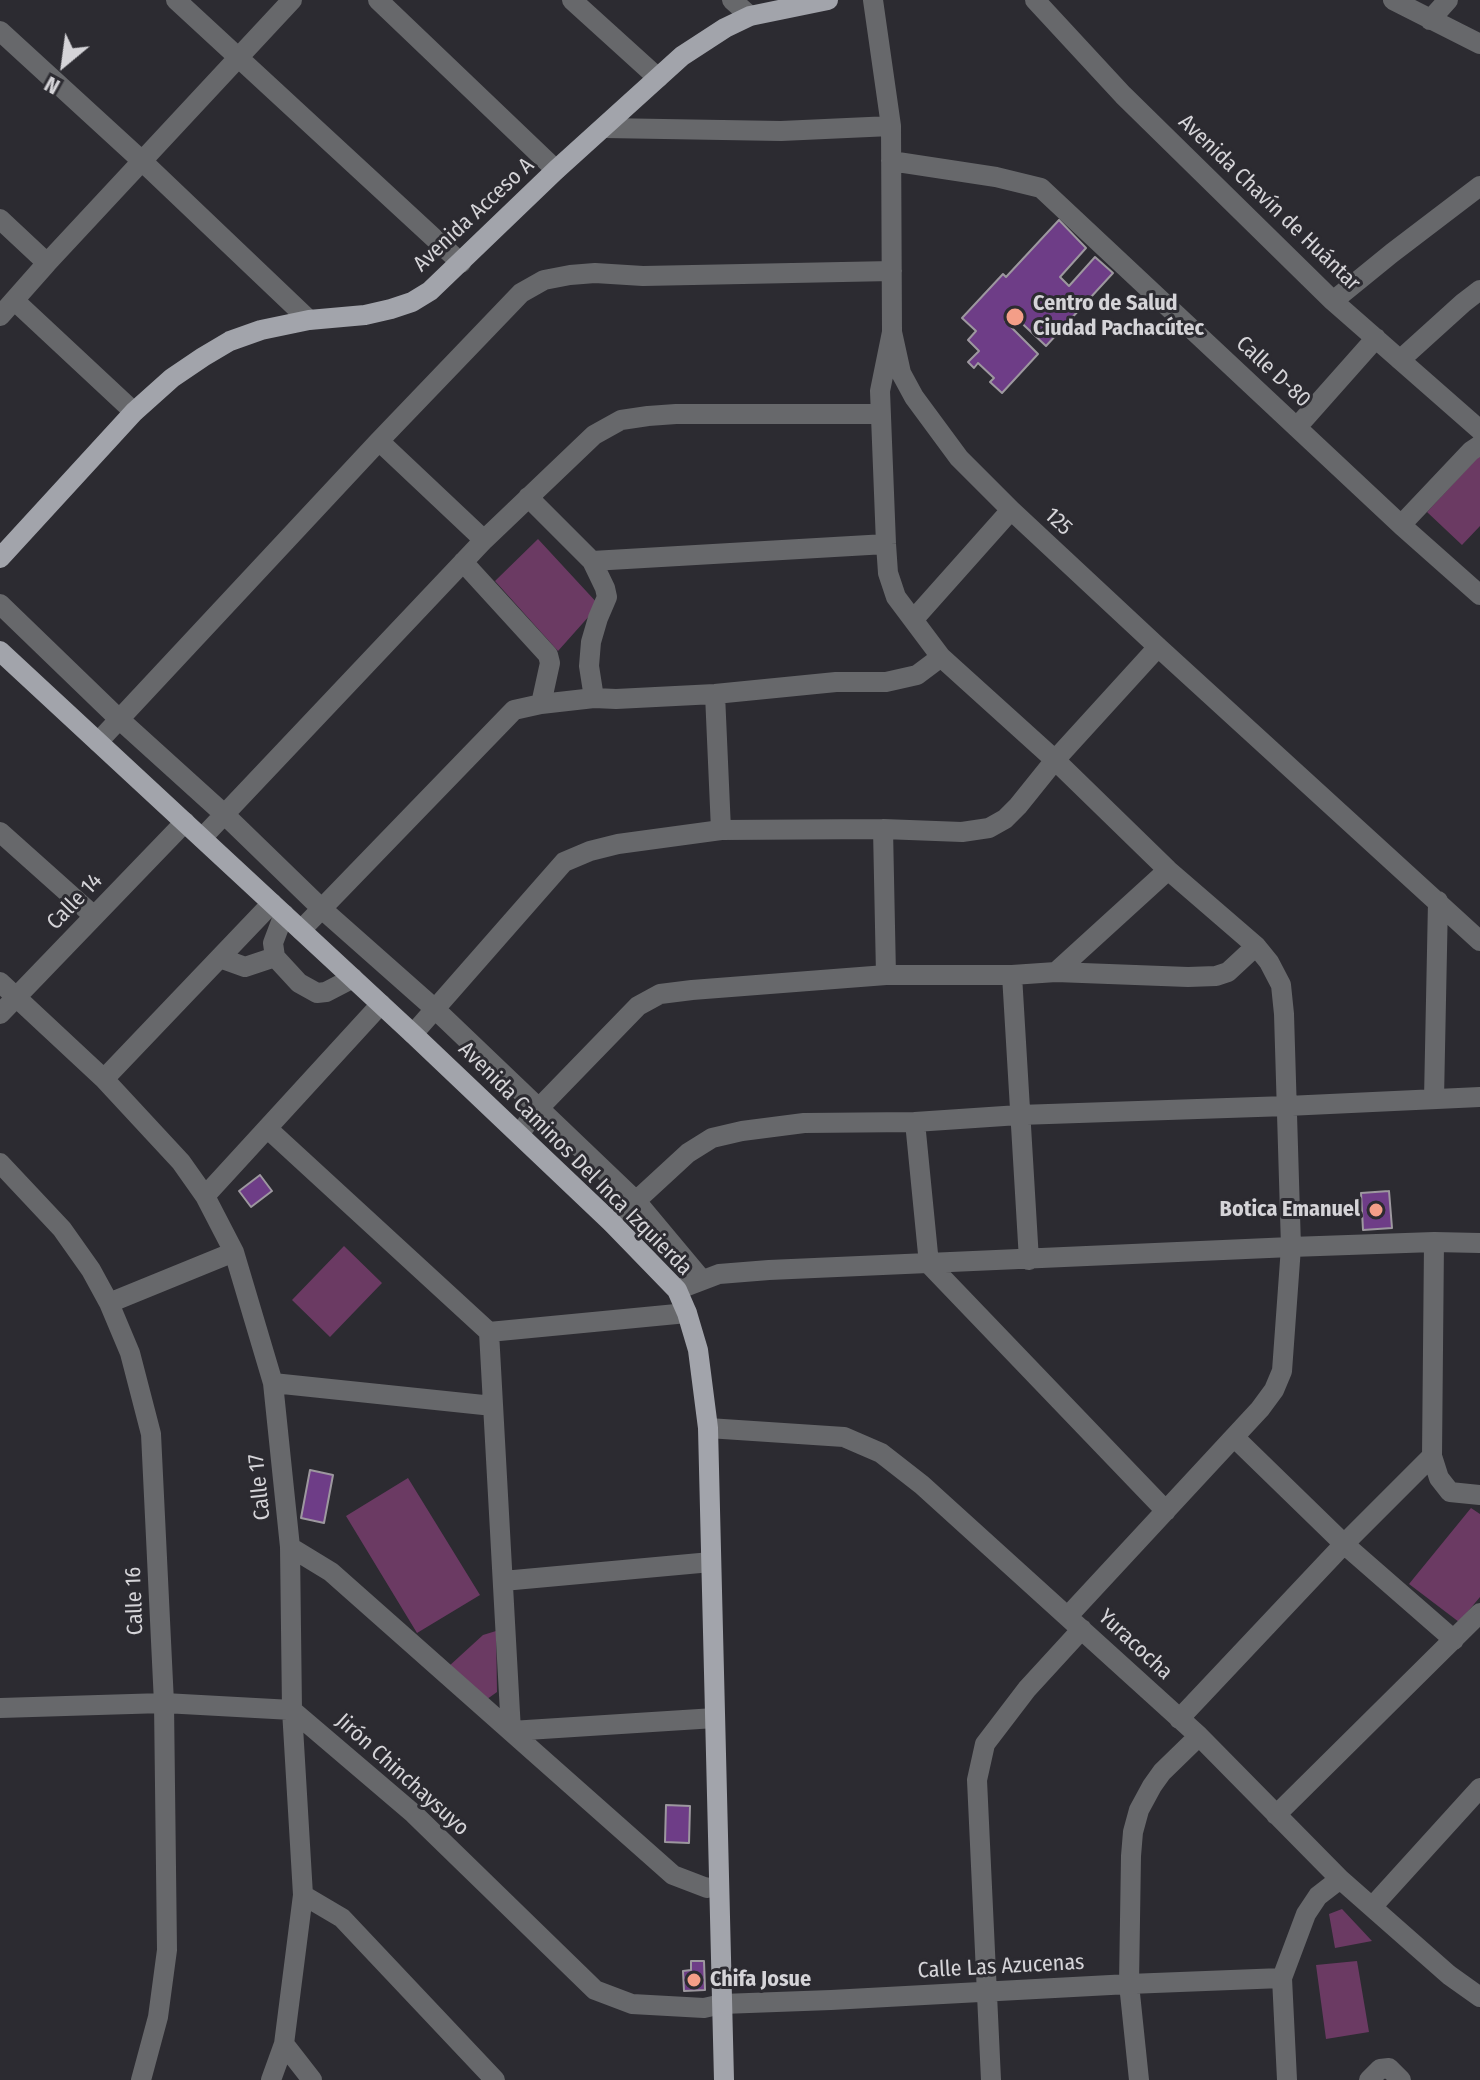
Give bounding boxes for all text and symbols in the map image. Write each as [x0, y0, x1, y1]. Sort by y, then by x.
north arrow [24, 24, 104, 104]
text: N [40, 70, 64, 100]
street label: Avenida Chavín de Huántar [1173, 109, 1365, 297]
street label: Avenida Acceso A [408, 152, 540, 278]
place label: Centro de Salud Ciudad Pachacútec [1033, 291, 1204, 342]
marker: Centro de Salud Ciudad Pachacútec [1004, 306, 1026, 328]
street label: Calle D-80 [1230, 331, 1316, 413]
street label: 125 [1039, 503, 1077, 541]
street label: Calle 14 [42, 868, 108, 936]
street label: Avenida Caminos Del Inca Izquierda [453, 1037, 697, 1281]
place label: Botica Emanuel [1220, 1197, 1360, 1223]
marker: Botica Emanuel [1367, 1201, 1385, 1219]
street label: Calle 17 [243, 1453, 277, 1521]
street label: Calle 16 [121, 1566, 149, 1636]
street label: Yuracocha [1093, 1604, 1177, 1686]
street label: Jirón Chinchaysuyo [330, 1708, 474, 1842]
street label: Calle Las Azucenas [917, 1949, 1085, 1985]
place label: Chifa Josue [710, 1967, 811, 1993]
marker: Chifa Josue [685, 1971, 703, 1989]

